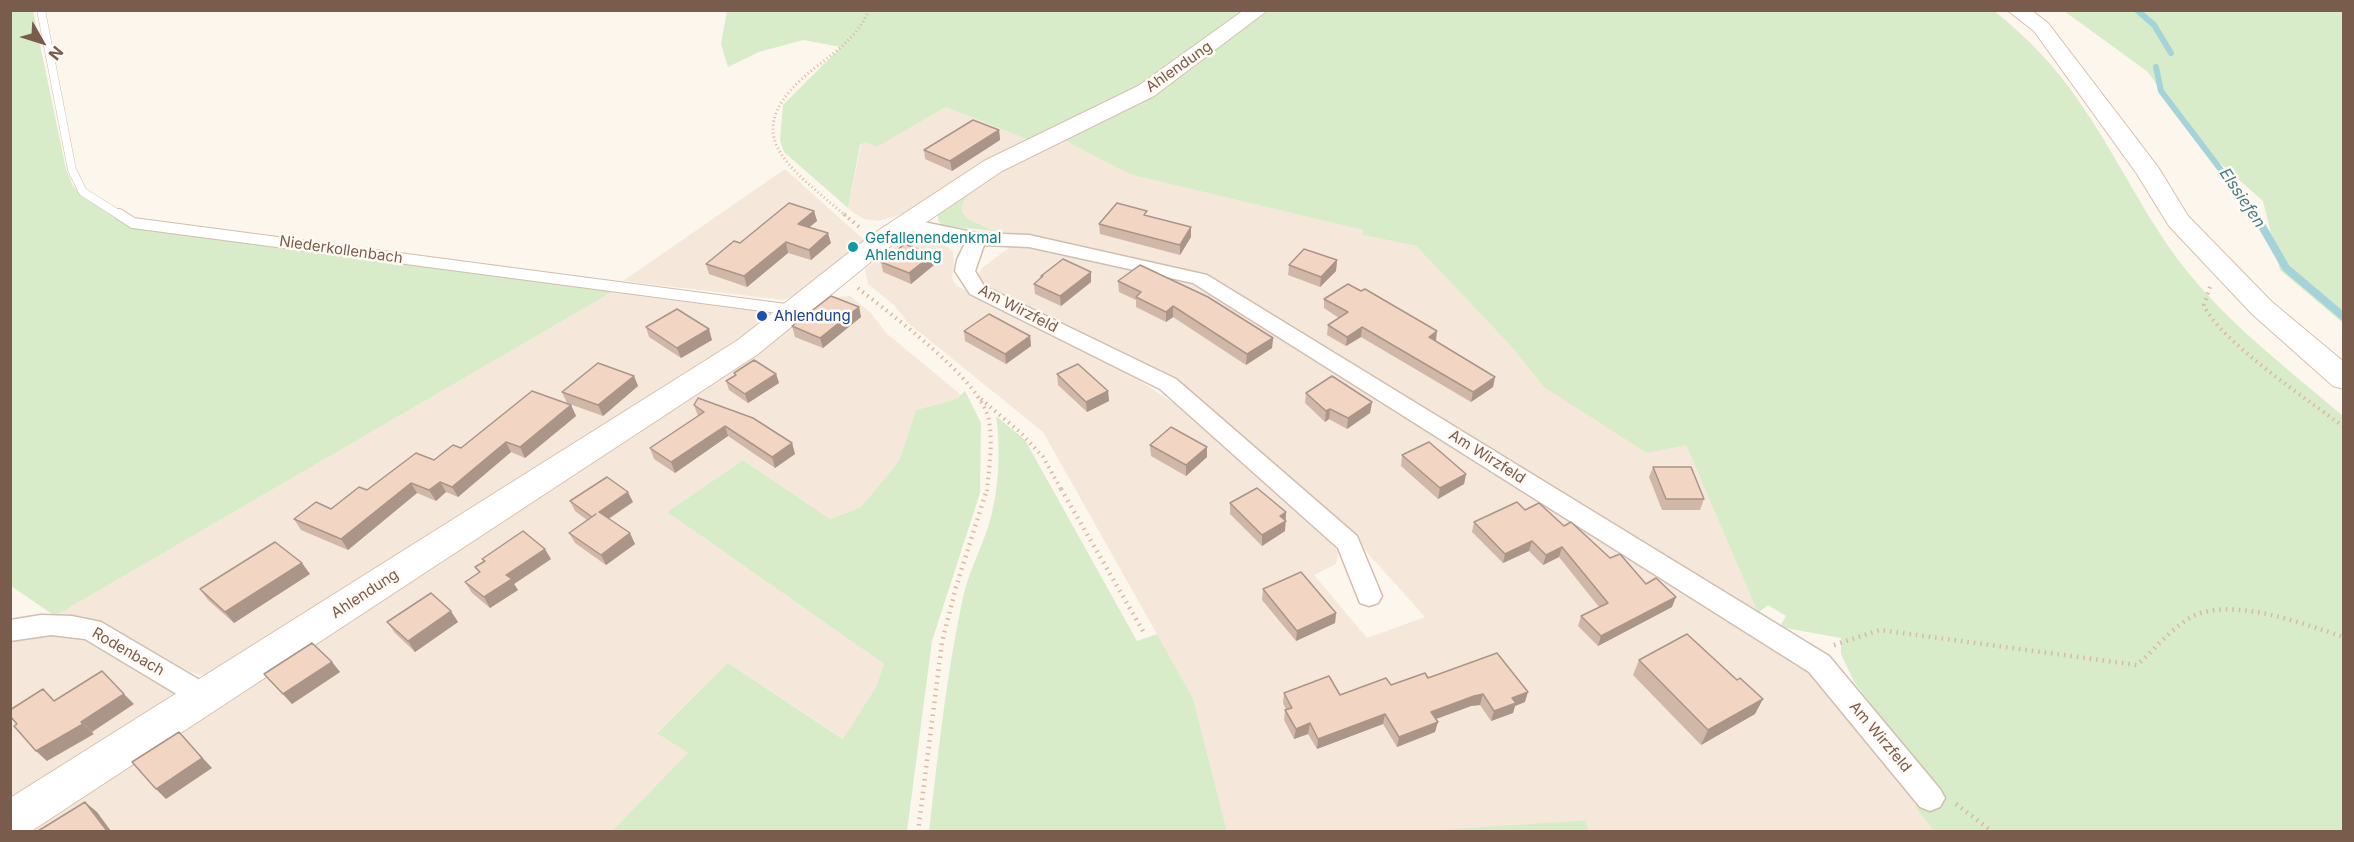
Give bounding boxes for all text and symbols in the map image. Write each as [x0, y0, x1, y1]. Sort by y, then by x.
north arrow [12, 12, 72, 72]
street label: Ahlendung [1142, 38, 1216, 96]
text: N [44, 42, 68, 64]
water label: Elssiefen [2215, 165, 2269, 231]
place label: Gefallenendenkmal Ahlendung [865, 229, 1001, 264]
street label: Niederkollenbach [278, 232, 404, 268]
marker: Gefallenendenkmal Ahlendung [846, 240, 860, 254]
street label: Am Wirzfeld [975, 281, 1061, 337]
place label: Ahlendung [774, 307, 851, 325]
marker: Ahlendung [755, 309, 769, 323]
street label: Am Wirzfeld [1445, 426, 1529, 488]
street label: Ahlendung [328, 566, 402, 622]
street label: Rodenbach [89, 624, 167, 680]
street label: Am Wirzfeld [1845, 698, 1915, 776]

